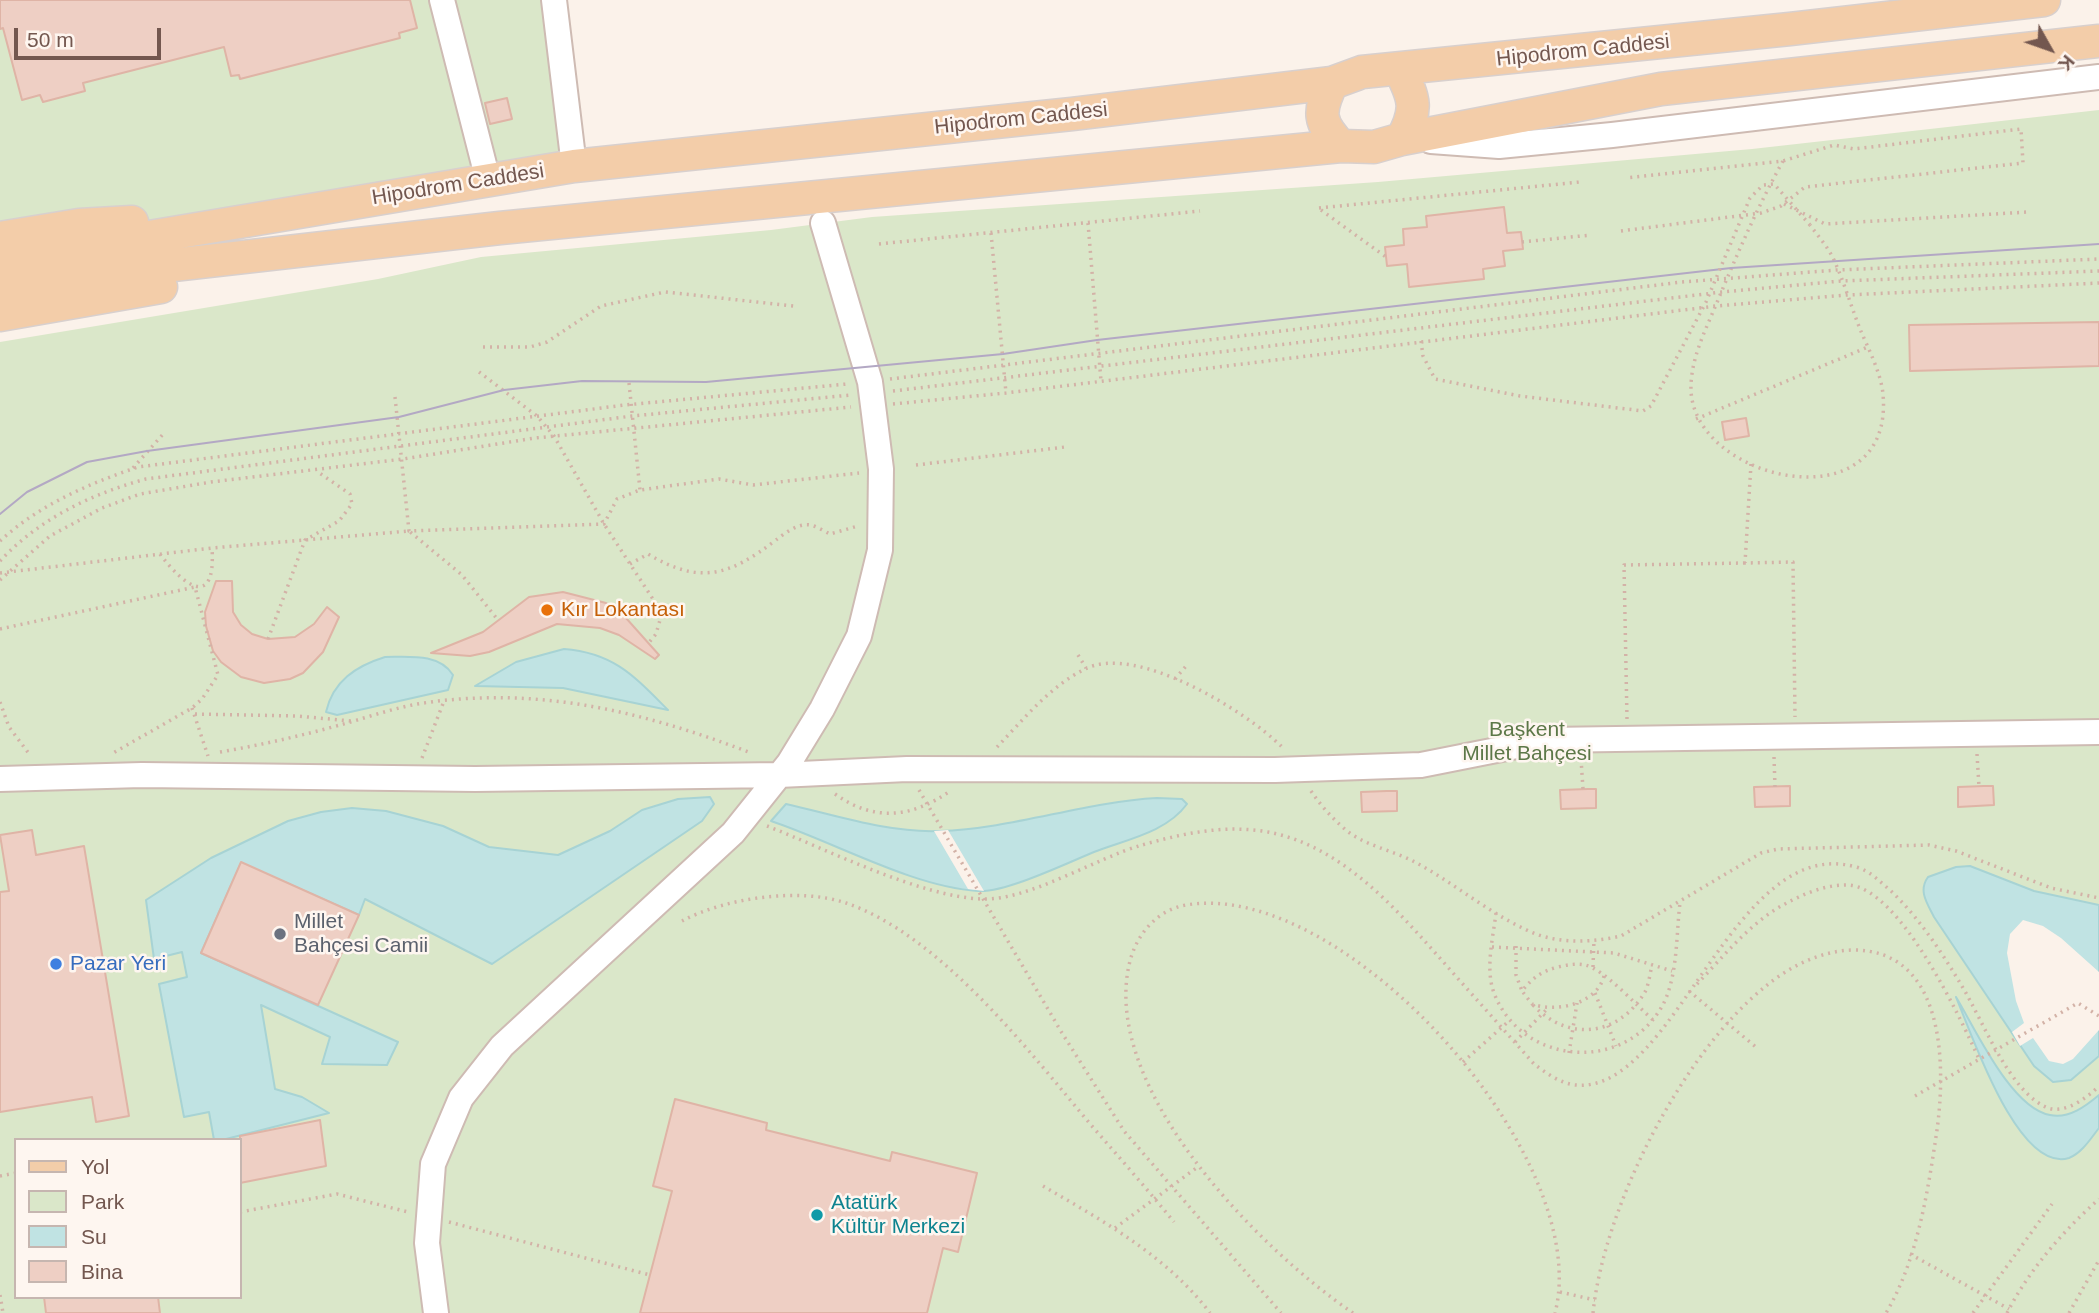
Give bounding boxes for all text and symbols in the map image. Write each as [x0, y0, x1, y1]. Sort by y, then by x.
scale bar [18, 14, 164, 58]
north arrow [2015, 14, 2085, 84]
text: 50 m [27, 28, 74, 51]
street label: Hipodrom Caddesi [1495, 29, 1671, 73]
text: K [2054, 51, 2079, 75]
street label: Hipodrom Caddesi [933, 97, 1109, 141]
street label: Hipodrom Caddesi [370, 159, 546, 211]
place label: Kır Lokantası [561, 597, 685, 623]
marker: Kır Lokantası [539, 602, 555, 618]
park label: Başkent Millet Bahçesi [1462, 717, 1592, 767]
place label: Millet Bahçesi Camii [294, 909, 428, 959]
marker: Millet Bahçesi Camii [272, 926, 288, 942]
place label: Pazar Yeri [70, 951, 166, 977]
marker: Pazar Yeri [48, 956, 64, 972]
legend [14, 1138, 242, 1299]
text: Yol [81, 1155, 109, 1178]
text: Park [81, 1190, 124, 1213]
place label: Atatürk Kültür Merkezi [831, 1190, 965, 1240]
marker: Atatürk Kültür Merkezi [809, 1207, 825, 1223]
text: Su [81, 1225, 107, 1248]
text: Bina [81, 1260, 123, 1283]

